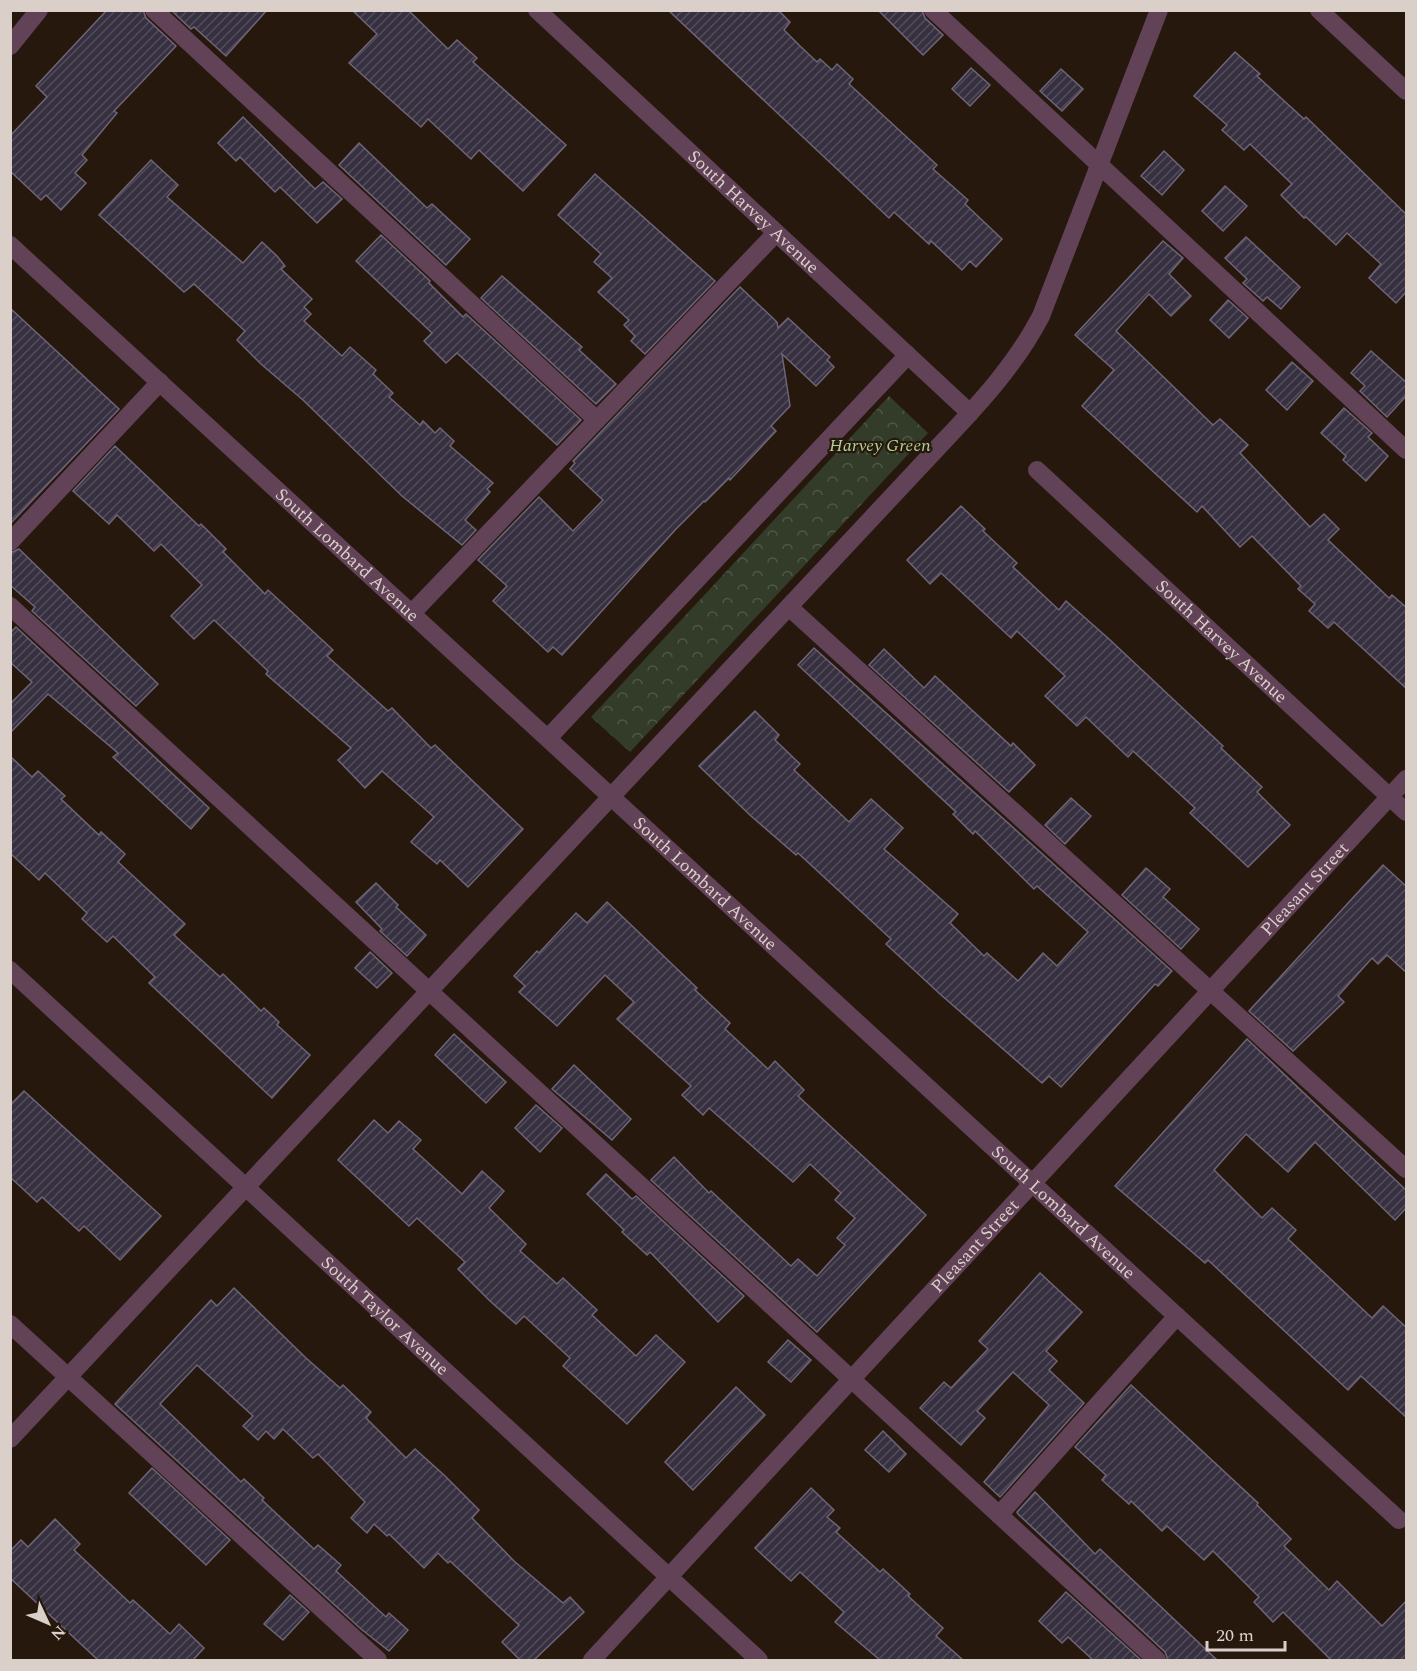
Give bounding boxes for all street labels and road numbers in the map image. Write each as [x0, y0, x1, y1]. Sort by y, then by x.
street label: South Harvey Avenue [682, 143, 826, 280]
street label: South Lombard Avenue [269, 481, 426, 628]
street label: South Harvey Avenue [1150, 573, 1294, 710]
street label: South Lombard Avenue [627, 810, 784, 957]
street label: Pleasant Street [1254, 836, 1355, 942]
street label: South Lombard Avenue [985, 1139, 1142, 1285]
street label: Pleasant Street [924, 1193, 1025, 1299]
street label: South Taylor Avenue [315, 1249, 455, 1382]

